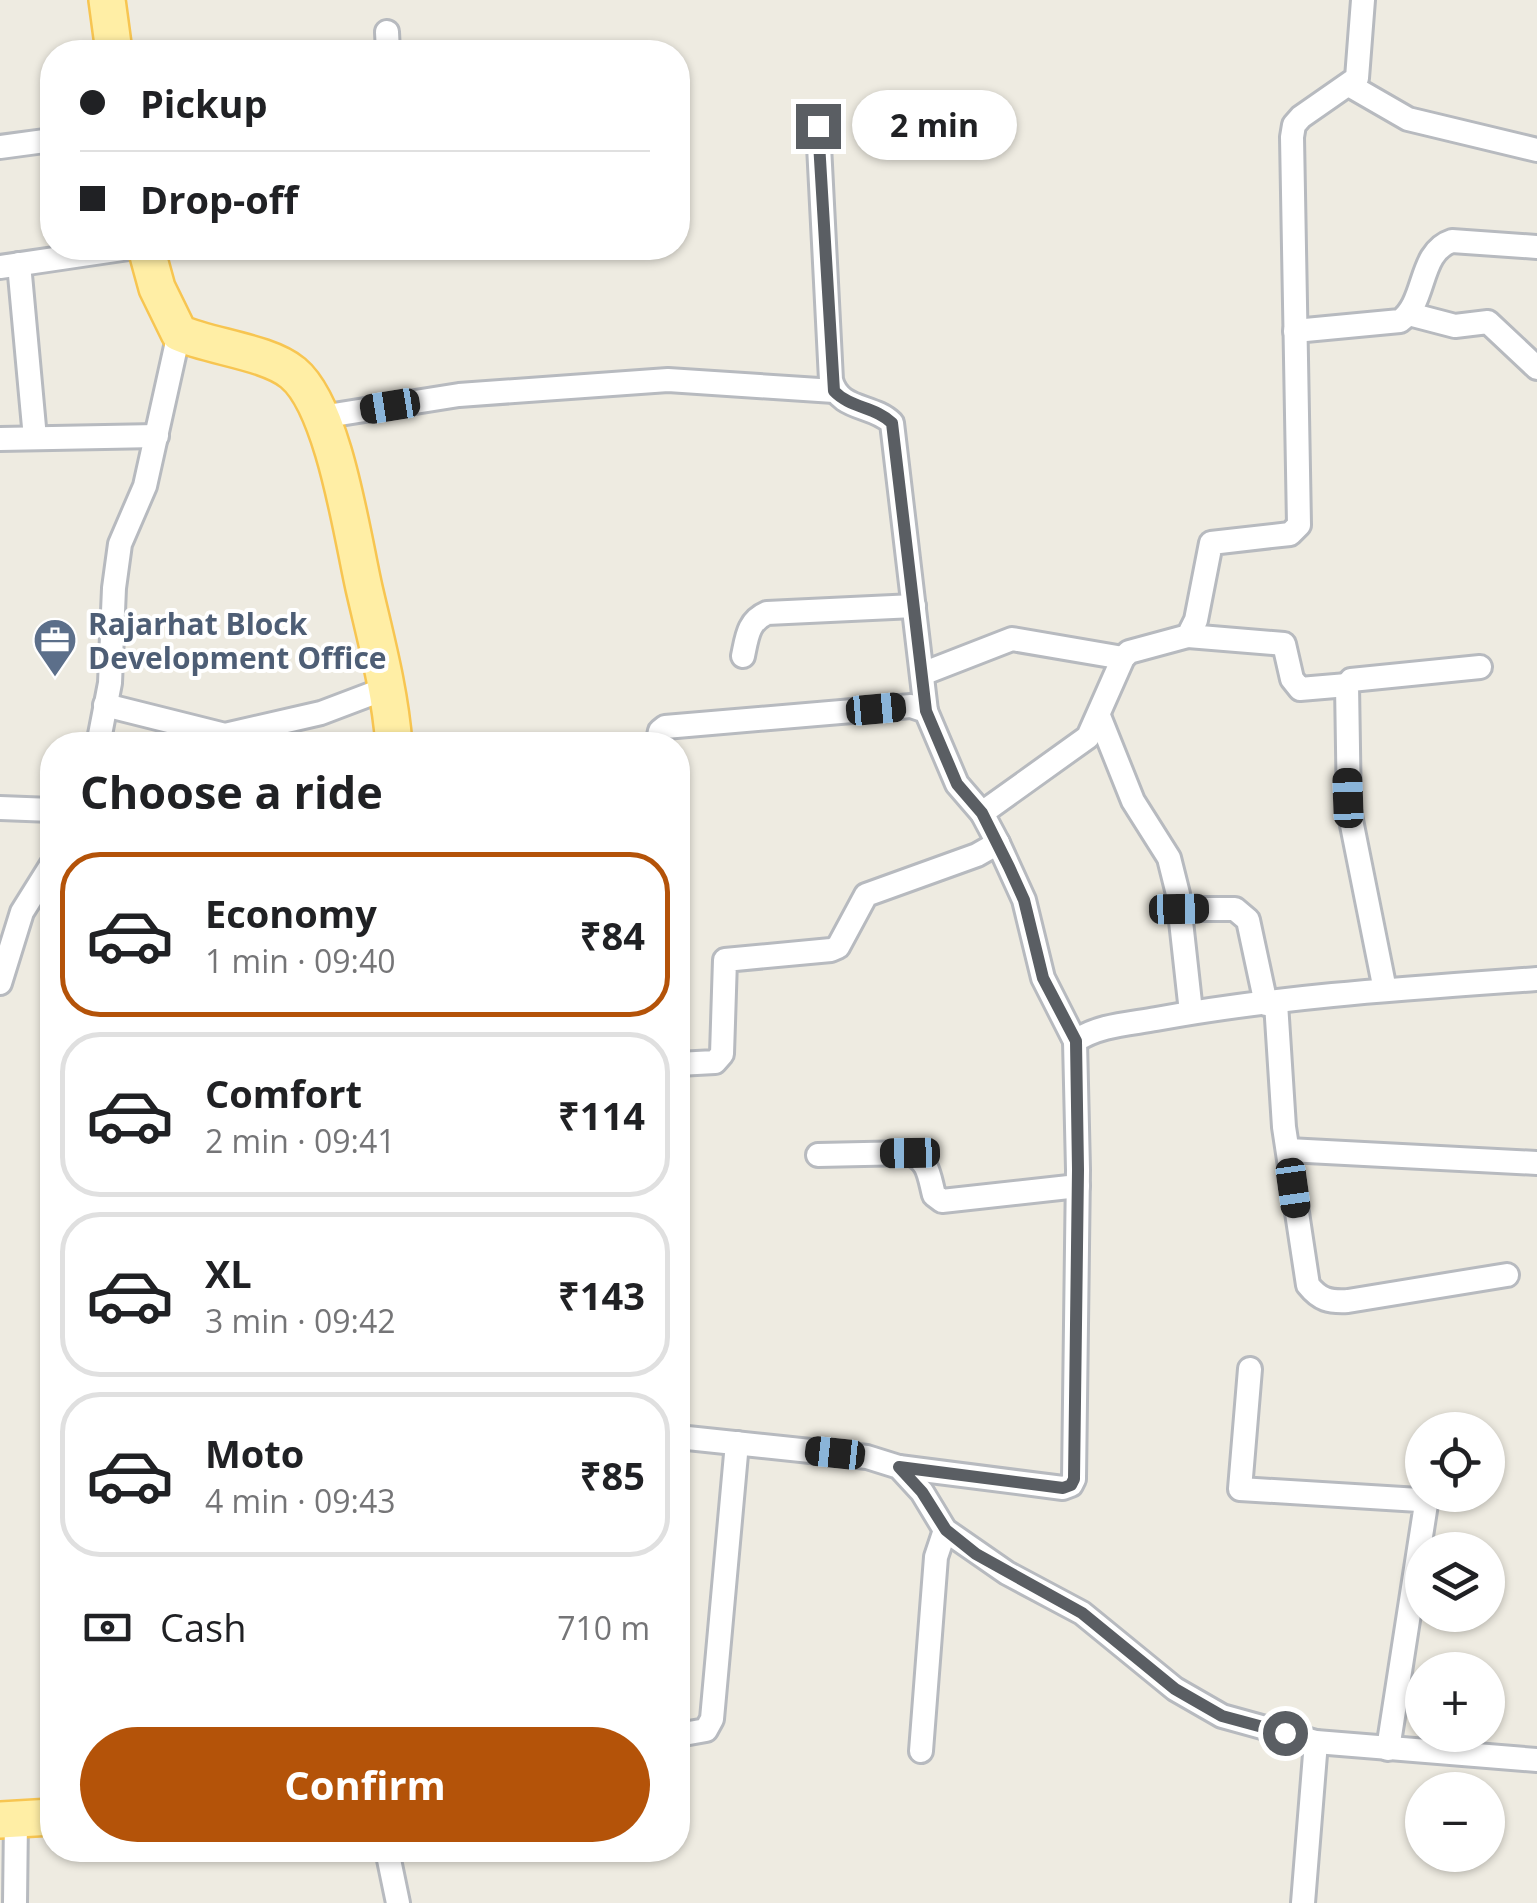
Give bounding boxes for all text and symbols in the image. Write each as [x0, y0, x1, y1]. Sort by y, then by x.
text: Pickup [140, 77, 268, 129]
callout: 2 min [853, 91, 1018, 161]
text: 2 min [890, 103, 979, 146]
route end [796, 104, 841, 149]
text: Drop-off [140, 173, 298, 225]
car [358, 386, 422, 426]
place label: Rajarhat Block Development Office [88, 603, 387, 678]
office icon: Rajarhat Block Development Office [32, 617, 78, 678]
car [845, 691, 907, 727]
text: Choose a ride [80, 761, 383, 822]
car [1332, 767, 1364, 829]
text: Economy [205, 887, 377, 939]
icon: car [85, 890, 175, 980]
car [1149, 893, 1209, 925]
text: ₹84 [580, 909, 645, 961]
text: 1 min · 09:40 [205, 939, 396, 982]
text: Comfort [205, 1067, 362, 1119]
icon: car [85, 1070, 175, 1160]
text: ₹114 [558, 1089, 645, 1141]
text: 2 min · 09:41 [205, 1119, 396, 1162]
car [880, 1137, 940, 1169]
car [1274, 1156, 1312, 1220]
text: XL [205, 1247, 252, 1299]
icon: car [85, 1250, 175, 1340]
text: ₹143 [558, 1269, 645, 1321]
text: 3 min · 09:42 [205, 1299, 396, 1342]
map controls [1405, 1412, 1505, 1872]
button: locate [1405, 1412, 1505, 1512]
text: Moto [205, 1427, 304, 1479]
icon: car [85, 1430, 175, 1520]
car [804, 1435, 866, 1471]
text: ₹85 [580, 1449, 645, 1501]
text: 4 min · 09:43 [205, 1479, 396, 1522]
button: layers [1405, 1532, 1505, 1632]
icon: cash [80, 1600, 135, 1655]
text: Cash [160, 1601, 246, 1653]
text: 710 m [557, 1606, 650, 1649]
button: + [1405, 1652, 1505, 1752]
route start [1263, 1711, 1308, 1756]
button: Confirm [80, 1727, 650, 1842]
button: − [1405, 1772, 1505, 1872]

